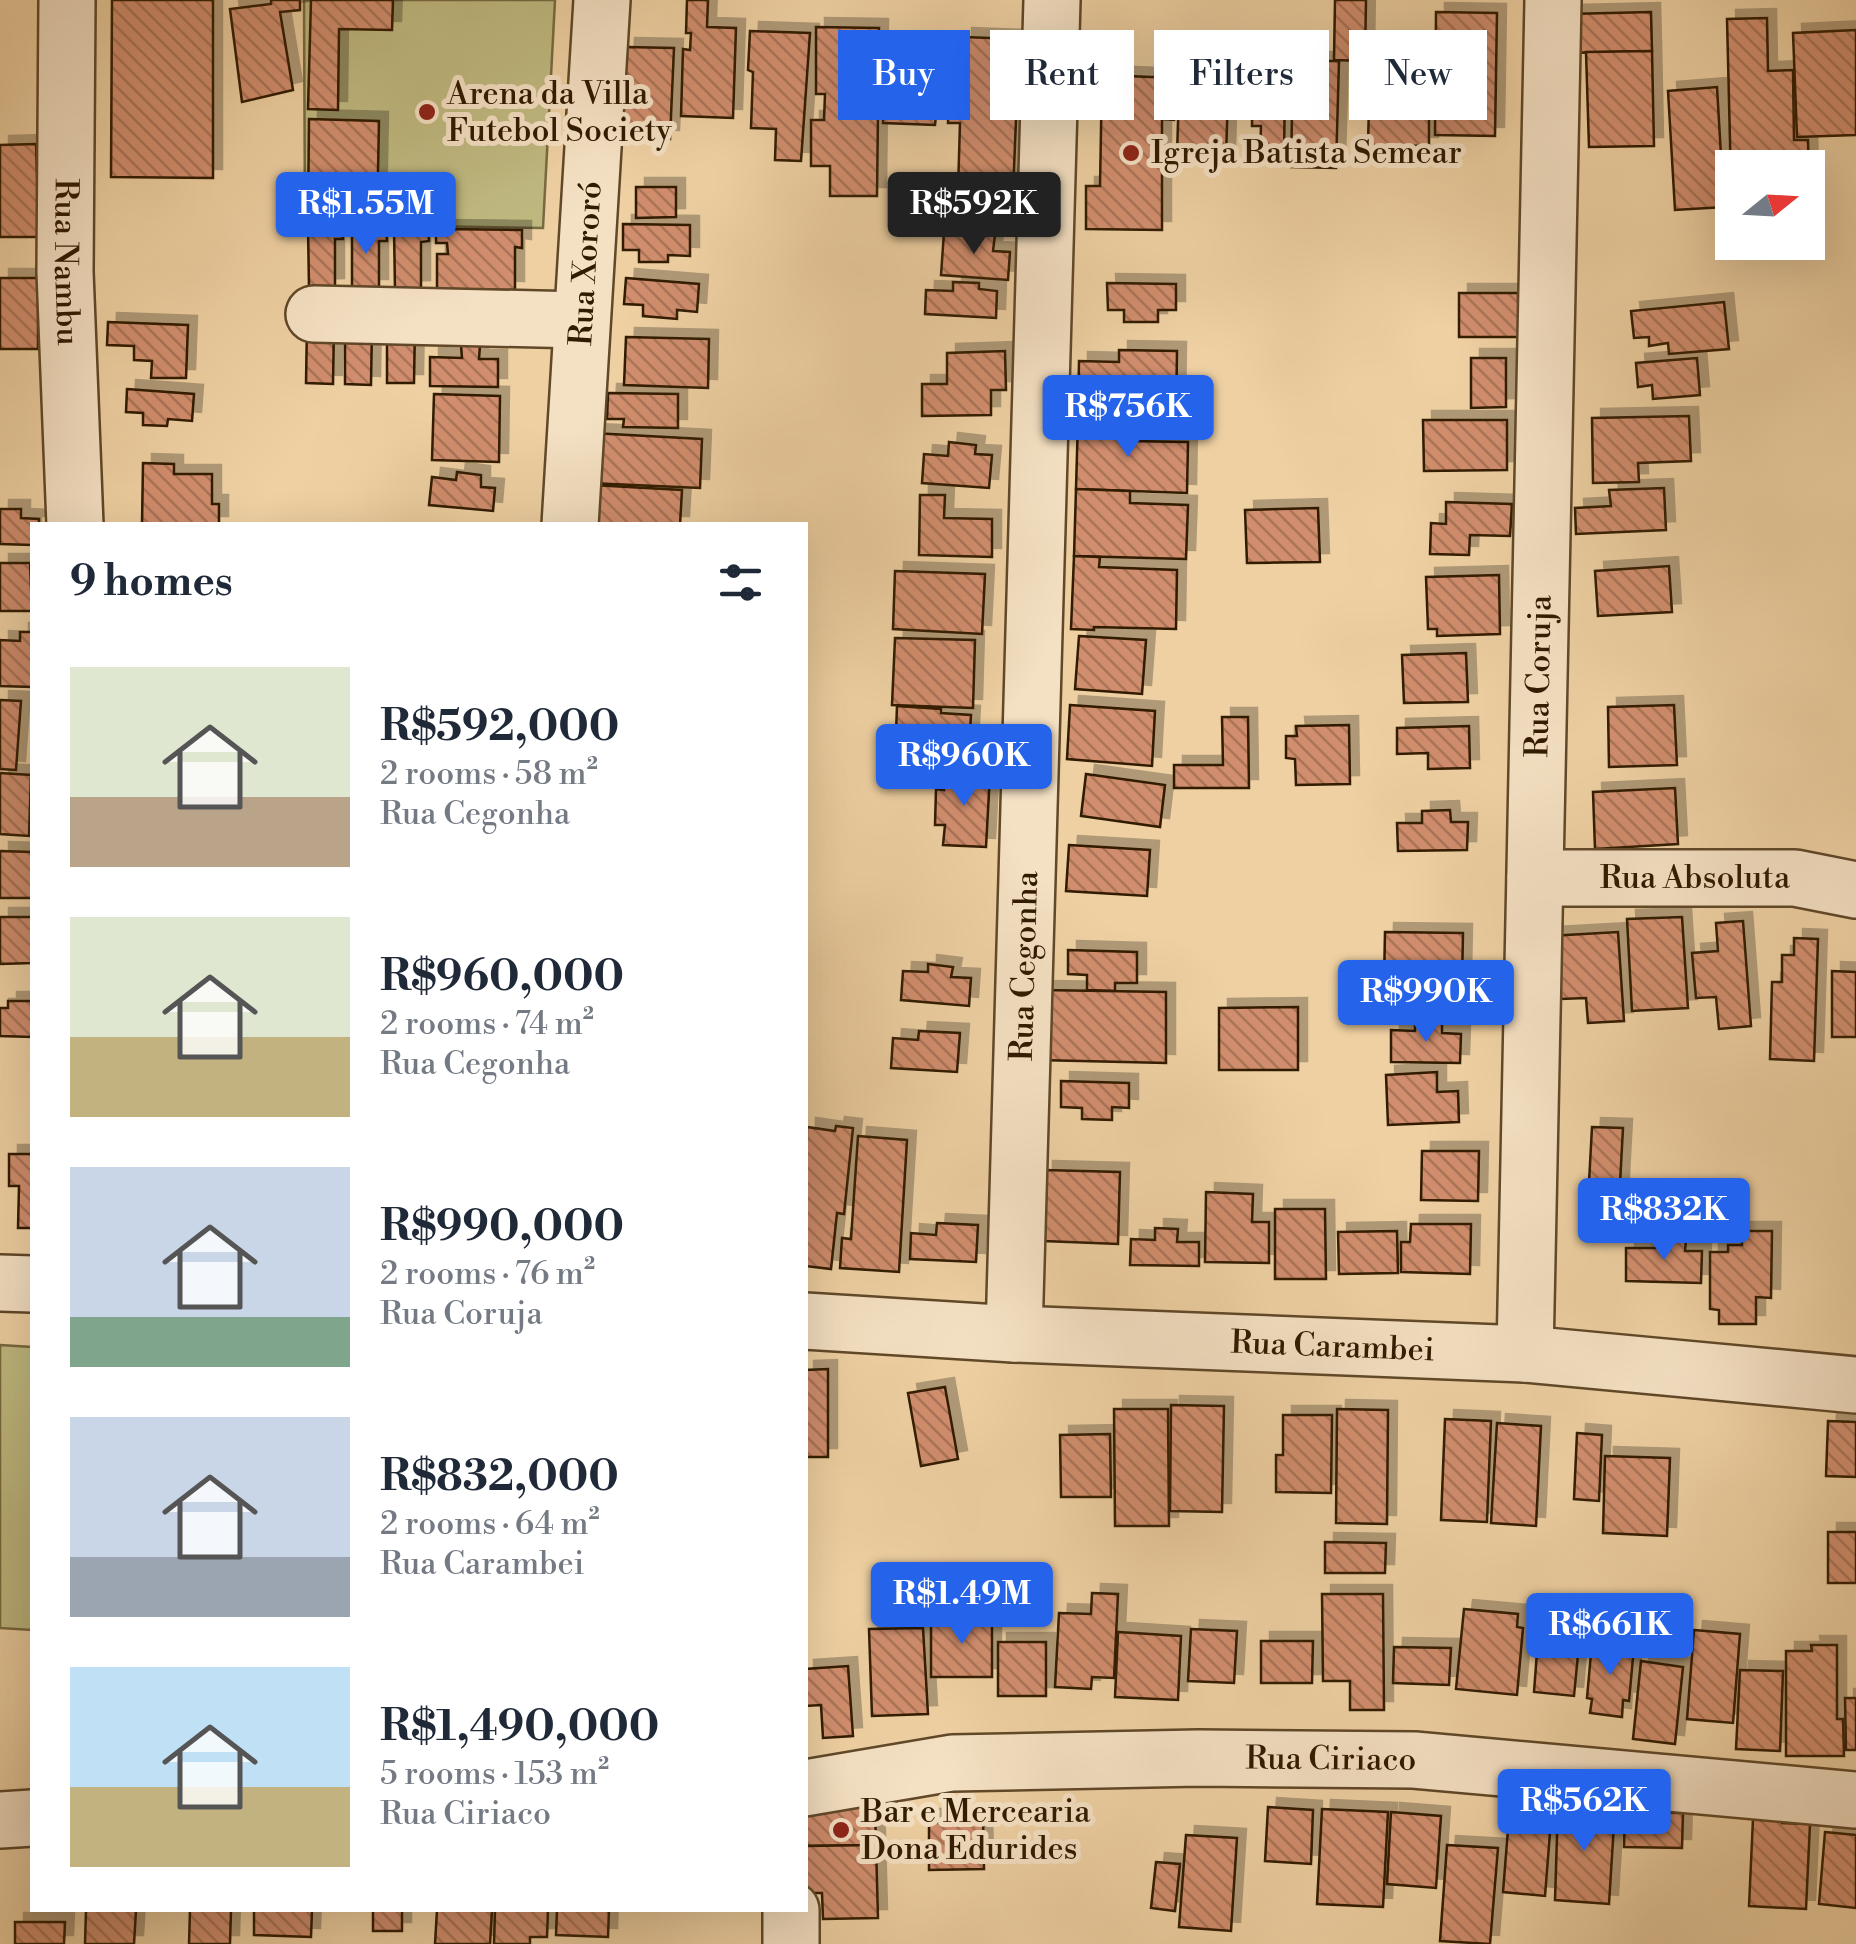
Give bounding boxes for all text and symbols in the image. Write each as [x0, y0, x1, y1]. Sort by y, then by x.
chip: Buy [838, 30, 970, 120]
chip: Rent [990, 30, 1134, 120]
chip: Filters [1154, 30, 1329, 120]
chip: New [1349, 30, 1487, 120]
place label: Arena da Villa Futebol Society [446, 74, 672, 151]
marker: Arena da Villa Futebol Society [416, 101, 438, 123]
place label: Igreja Batista Semear [1151, 133, 1462, 173]
marker: Igreja Batista Semear [1120, 142, 1142, 164]
north arrow [1715, 150, 1825, 260]
map controls [1715, 150, 1825, 260]
pin: R$1.55M [274, 172, 458, 257]
pin: R$592K [893, 172, 1055, 257]
street label: Rua Nambu [45, 178, 88, 346]
street label: Rua Xororó [561, 180, 611, 347]
text: R$1.55M [298, 184, 434, 224]
text: R$592K [910, 184, 1038, 224]
pin: R$756K [1047, 375, 1209, 460]
text: R$756K [1065, 387, 1191, 427]
icon: filters [713, 555, 768, 610]
text: 9 homes [70, 556, 233, 609]
street label: Rua Coruja [1517, 594, 1561, 758]
text: R$592,000 [380, 701, 619, 754]
icon: home [150, 707, 270, 827]
pin: R$960K [883, 724, 1045, 809]
text: R$960K [898, 736, 1030, 776]
text: 2 rooms · 58 m² [380, 754, 598, 794]
text: Rua Cegonha [380, 794, 570, 834]
street label: Rua Absoluta [1600, 858, 1791, 898]
street label: Rua Cegonha [1002, 870, 1047, 1062]
text: R$960,000 [380, 951, 624, 1004]
icon: home [150, 957, 270, 1077]
pin: R$990K [1345, 960, 1507, 1045]
text: R$990K [1360, 972, 1492, 1012]
text: 2 rooms · 74 m² [380, 1004, 594, 1044]
text: Rua Cegonha [380, 1044, 570, 1084]
pin: R$832K [1583, 1178, 1745, 1263]
text: R$832K [1600, 1190, 1728, 1230]
text: R$990,000 [380, 1201, 624, 1254]
icon: home [150, 1207, 270, 1327]
text: 2 rooms · 76 m² [380, 1254, 595, 1294]
text: Rua Coruja [380, 1294, 543, 1334]
street label: Rua Carambei [1229, 1322, 1435, 1370]
text: R$832,000 [380, 1451, 619, 1504]
icon: home [150, 1457, 270, 1577]
text: 2 rooms · 64 m² [380, 1504, 600, 1544]
text: Rua Carambei [380, 1544, 584, 1584]
pin: R$1.49M [870, 1562, 1054, 1647]
text: R$1.49M [893, 1574, 1031, 1614]
pin: R$661K [1529, 1593, 1691, 1678]
text: R$661K [1548, 1605, 1672, 1645]
text: R$1,490,000 [380, 1701, 659, 1754]
icon: home [150, 1707, 270, 1827]
street label: Rua Ciriaco [1245, 1738, 1417, 1780]
text: 5 rooms · 153 m² [380, 1754, 609, 1794]
pin: R$562K [1503, 1769, 1665, 1854]
text: R$562K [1520, 1781, 1648, 1821]
place label: Bar e Mercearia Dona Edurides [860, 1792, 1091, 1869]
text: Rua Ciriaco [380, 1794, 551, 1834]
marker: Bar e Mercearia Dona Edurides [830, 1819, 852, 1841]

